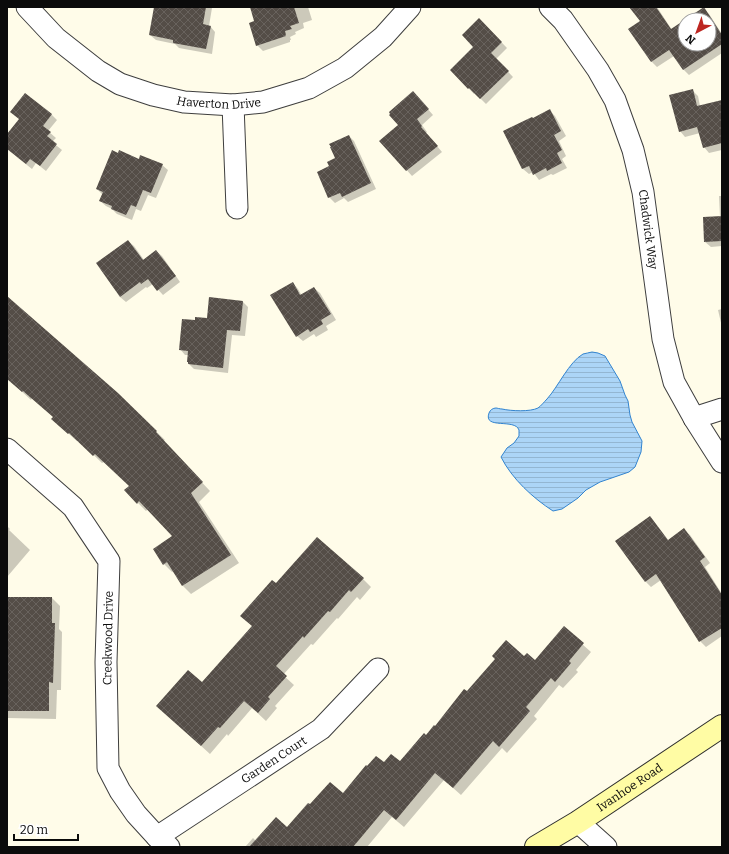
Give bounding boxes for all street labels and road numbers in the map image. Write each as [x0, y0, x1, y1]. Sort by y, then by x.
street label: Haverton Drive [175, 94, 262, 112]
street label: Chadwick Way [636, 189, 661, 271]
street label: Creekwood Drive [100, 591, 116, 685]
street label: Garden Court [239, 733, 310, 787]
street label: Ivanhoe Road [594, 761, 665, 814]

